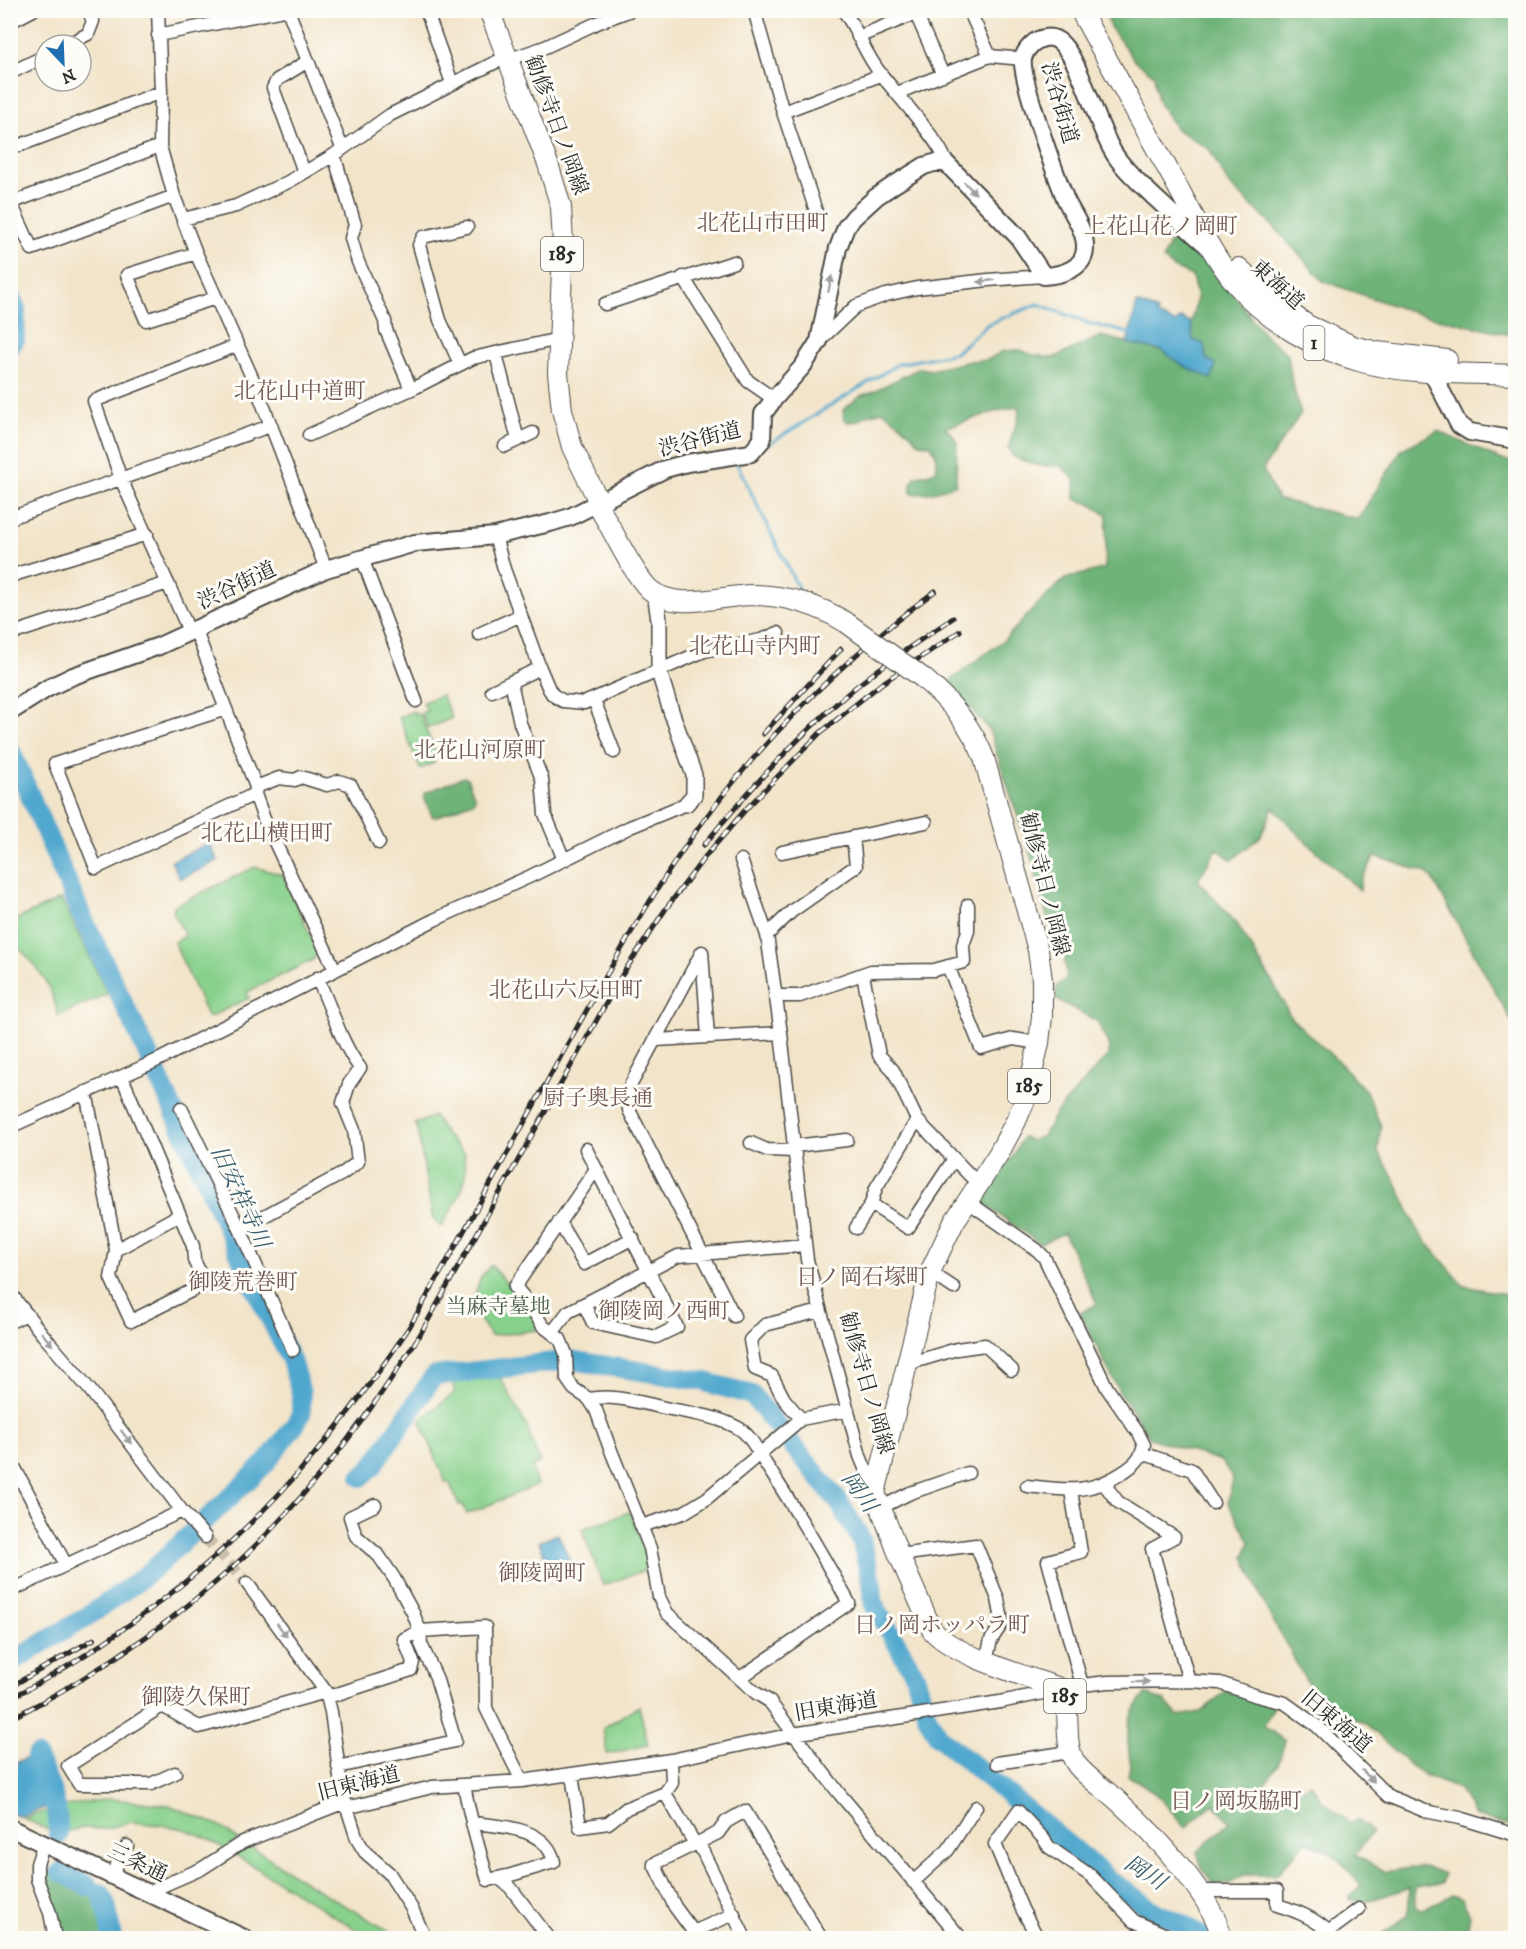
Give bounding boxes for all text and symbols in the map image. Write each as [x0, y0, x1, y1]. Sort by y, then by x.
north arrow [33, 33, 93, 93]
street label: 勧修寺日ノ岡線 [519, 51, 593, 199]
street label: 渋谷街道 [1035, 59, 1083, 147]
text: N [59, 64, 78, 88]
one-way arrow [963, 180, 977, 195]
district label: 北花山市田町 [697, 210, 829, 237]
district label: 上花山花ノ岡町 [1084, 213, 1238, 240]
road number: 185 [541, 237, 583, 271]
street label: 東海道 [1245, 254, 1309, 316]
one-way arrow [826, 275, 836, 293]
one-way arrow [977, 276, 996, 286]
road number: 1 [1304, 326, 1324, 360]
district label: 北花山中道町 [234, 378, 366, 405]
street label: 渋谷街道 [656, 417, 744, 463]
street label: 渋谷街道 [193, 556, 281, 616]
district label: 北花山寺内町 [689, 633, 821, 660]
district label: 北花山河原町 [414, 737, 546, 764]
street label: 勧修寺日ノ岡線 [1014, 810, 1074, 958]
district label: 北花山横田町 [201, 820, 333, 847]
district label: 北花山六反田町 [489, 977, 643, 1004]
road number: 185 [1008, 1069, 1050, 1103]
district label: 厨子奥長通 [543, 1085, 653, 1112]
water label: 旧安祥寺川 [205, 1141, 276, 1254]
district label: 日ノ岡石塚町 [796, 1264, 928, 1291]
district label: 御陵荒巻町 [188, 1269, 298, 1296]
park label: 当麻寺墓地 [446, 1294, 551, 1320]
district label: 御陵岡ノ西町 [598, 1298, 730, 1325]
street label: 勧修寺日ノ岡線 [833, 1309, 899, 1457]
one-way arrow [40, 1331, 53, 1347]
one-way arrow [119, 1429, 131, 1444]
water label: 岡川 [835, 1466, 884, 1519]
district label: 御陵岡町 [498, 1560, 586, 1587]
district label: 日ノ岡ホッパラ町 [854, 1612, 1030, 1639]
one-way arrow [275, 1622, 287, 1637]
one-way arrow [1131, 1677, 1150, 1686]
road number: 185 [1044, 1679, 1086, 1713]
district label: 御陵久保町 [141, 1684, 251, 1711]
street label: 旧東海道 [1295, 1685, 1377, 1759]
street label: 旧東海道 [792, 1687, 880, 1727]
street label: 旧東海道 [315, 1761, 403, 1807]
one-way arrow [1361, 1768, 1375, 1783]
district label: 日ノ岡坂脇町 [1170, 1788, 1302, 1815]
street label: 三条通 [103, 1838, 171, 1888]
water label: 岡川 [1119, 1850, 1172, 1897]

